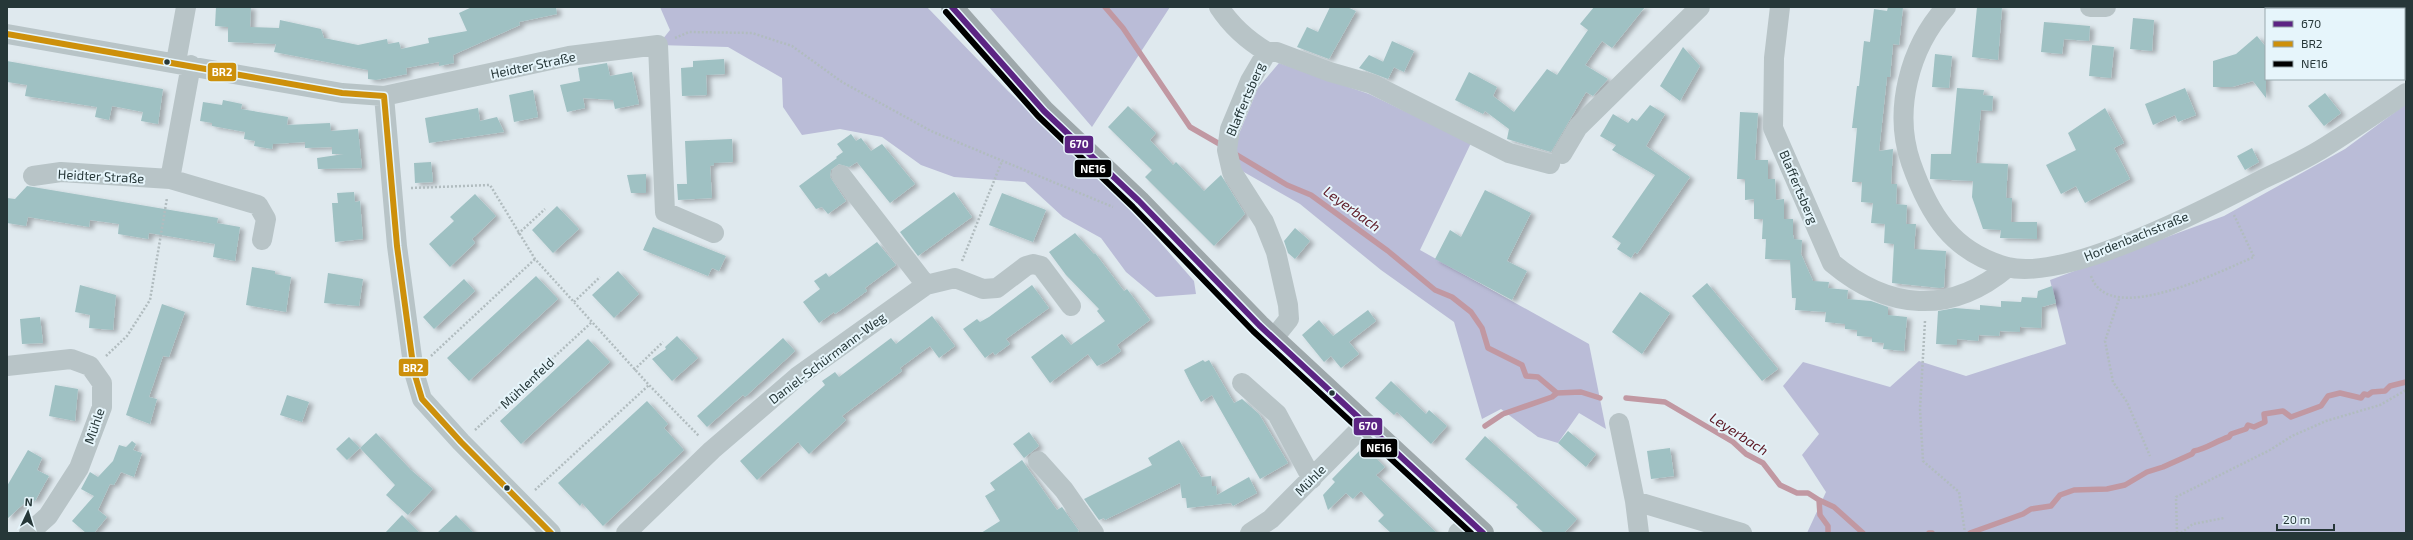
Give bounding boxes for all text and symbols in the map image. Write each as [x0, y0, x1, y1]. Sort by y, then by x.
legend [2265, 8, 2405, 80]
text: 670 [2301, 16, 2321, 30]
text: BR2 [2301, 36, 2323, 50]
street label: Heidter Straße [489, 48, 577, 82]
text: NE16 [2301, 56, 2328, 70]
unlabelled marker [162, 57, 172, 67]
street label: Blaffertsberg [1222, 60, 1268, 138]
line badge: BR2 [207, 62, 237, 82]
text: BR2 [212, 65, 232, 78]
line badge: 670 [1064, 135, 1094, 154]
text: 670 [1069, 137, 1089, 150]
street label: Blaffertsberg [1776, 148, 1822, 226]
line badge: NE16 [1074, 159, 1112, 178]
text: NE16 [1080, 162, 1106, 175]
street label: Heidter Straße [57, 166, 145, 186]
water label: Leyerbach [1321, 182, 1384, 235]
street label: Hordenbachstraße [2081, 208, 2191, 264]
street label: Daniel-Schürmann-Weg [765, 309, 889, 407]
street label: Mühlenfeld [497, 354, 557, 412]
line badge: BR2 [398, 358, 429, 377]
text: BR2 [403, 361, 423, 374]
unlabelled marker [1327, 388, 1337, 398]
street label: Mühle [80, 406, 108, 446]
water label: Leyerbach [1707, 408, 1772, 459]
line badge: 670 [1353, 417, 1383, 436]
text: 670 [1358, 419, 1378, 432]
line badge: NE16 [1360, 438, 1398, 458]
text: NE16 [1366, 441, 1392, 454]
street label: Mühle [1291, 461, 1329, 499]
unlabelled marker [502, 483, 512, 493]
north arrow [8, 492, 48, 532]
text: N [24, 495, 33, 508]
scale bar [2277, 506, 2334, 532]
text: 20 m [2283, 512, 2310, 526]

